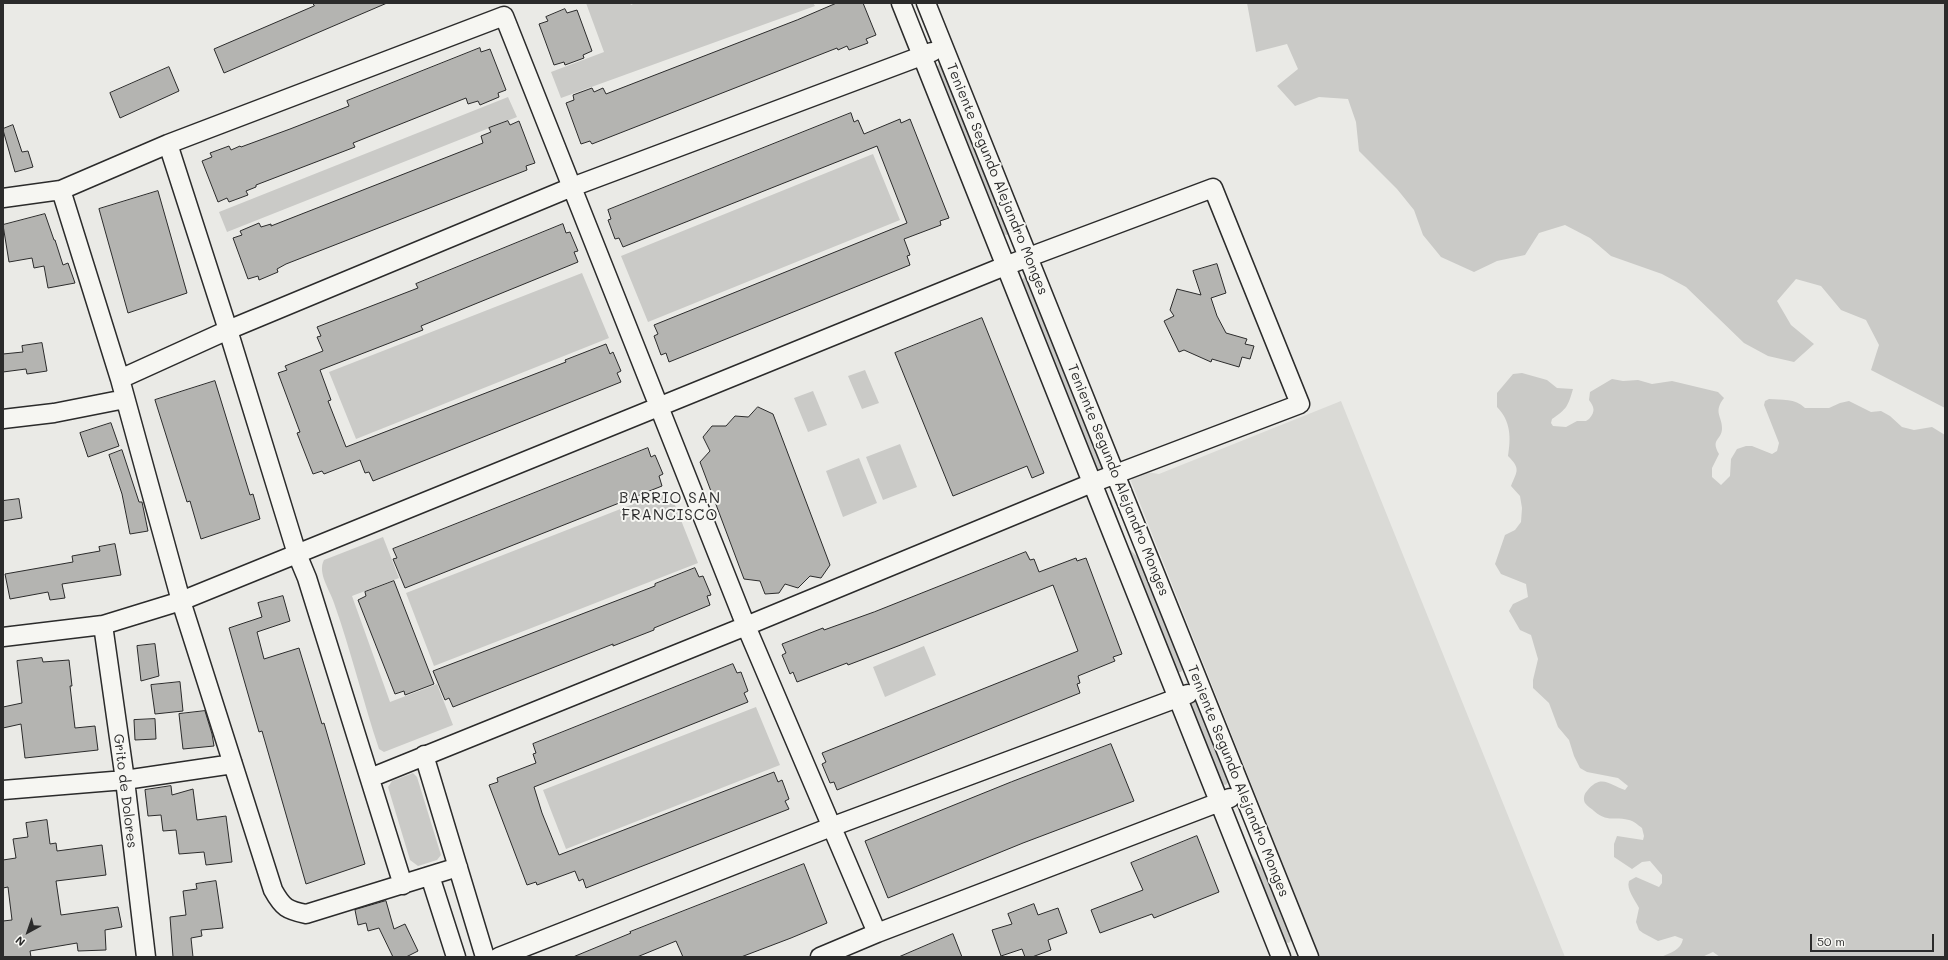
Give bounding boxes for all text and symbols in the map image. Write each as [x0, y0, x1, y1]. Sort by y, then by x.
street label: Teniente Segundo Alejandro Monges [943, 61, 1051, 297]
street label: Teniente Segundo Alejandro Monges [1064, 362, 1172, 598]
district label: BARRIO SAN FRANCISCO [619, 489, 721, 524]
street label: Teniente Segundo Alejandro Monges [1184, 663, 1292, 899]
street label: Grito de Dolores [110, 733, 140, 849]
north arrow [8, 912, 48, 952]
scale bar [1812, 926, 1936, 952]
text: N [12, 933, 28, 950]
text: 50 m [1817, 933, 1845, 949]

